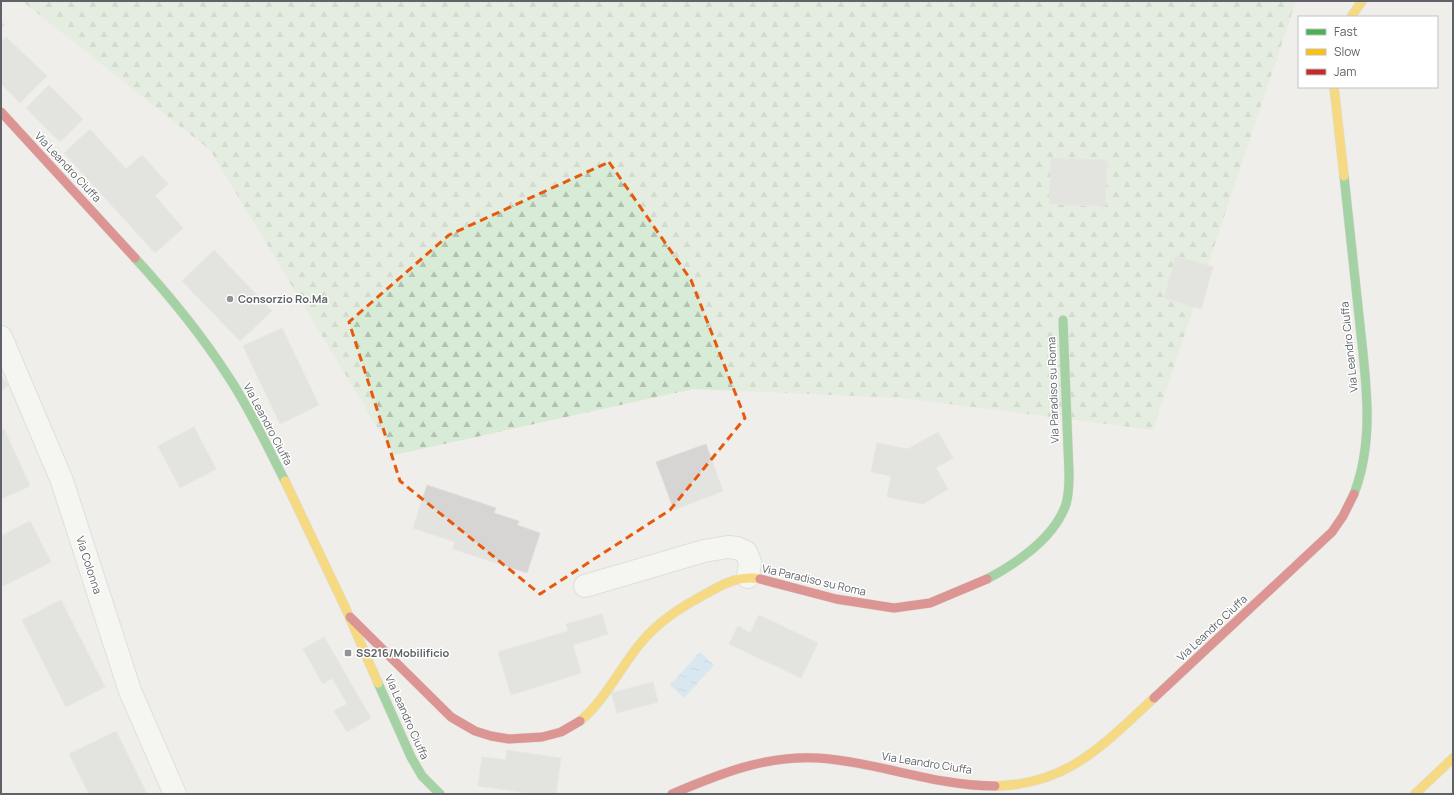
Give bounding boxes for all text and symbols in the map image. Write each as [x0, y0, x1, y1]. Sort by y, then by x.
legend [1298, 16, 1438, 88]
text: Fast [1334, 23, 1358, 40]
text: Slow [1334, 43, 1360, 60]
text: Jam [1334, 63, 1356, 80]
street label: Via Leandro Ciuffa [32, 128, 105, 205]
place label: Consorzio Ro.Ma [238, 291, 328, 306]
marker: Consorzio Ro.Ma [225, 294, 235, 304]
street label: Via Leandro Ciuffa [1336, 301, 1361, 393]
street label: Via Paradiso su Roma [1043, 336, 1062, 444]
street label: Via Leandro Ciuffa [240, 380, 296, 468]
street label: Via Colonna [73, 534, 106, 596]
street label: Via Paradiso su Roma [760, 560, 868, 599]
street label: Via Leandro Ciuffa [1173, 591, 1250, 664]
place label: SS216/Mobilificio [356, 645, 449, 660]
marker: SS216/Mobilificio [343, 648, 353, 658]
street label: Via Leandro Ciuffa [382, 672, 433, 761]
street label: Via Leandro Ciuffa [881, 748, 973, 777]

